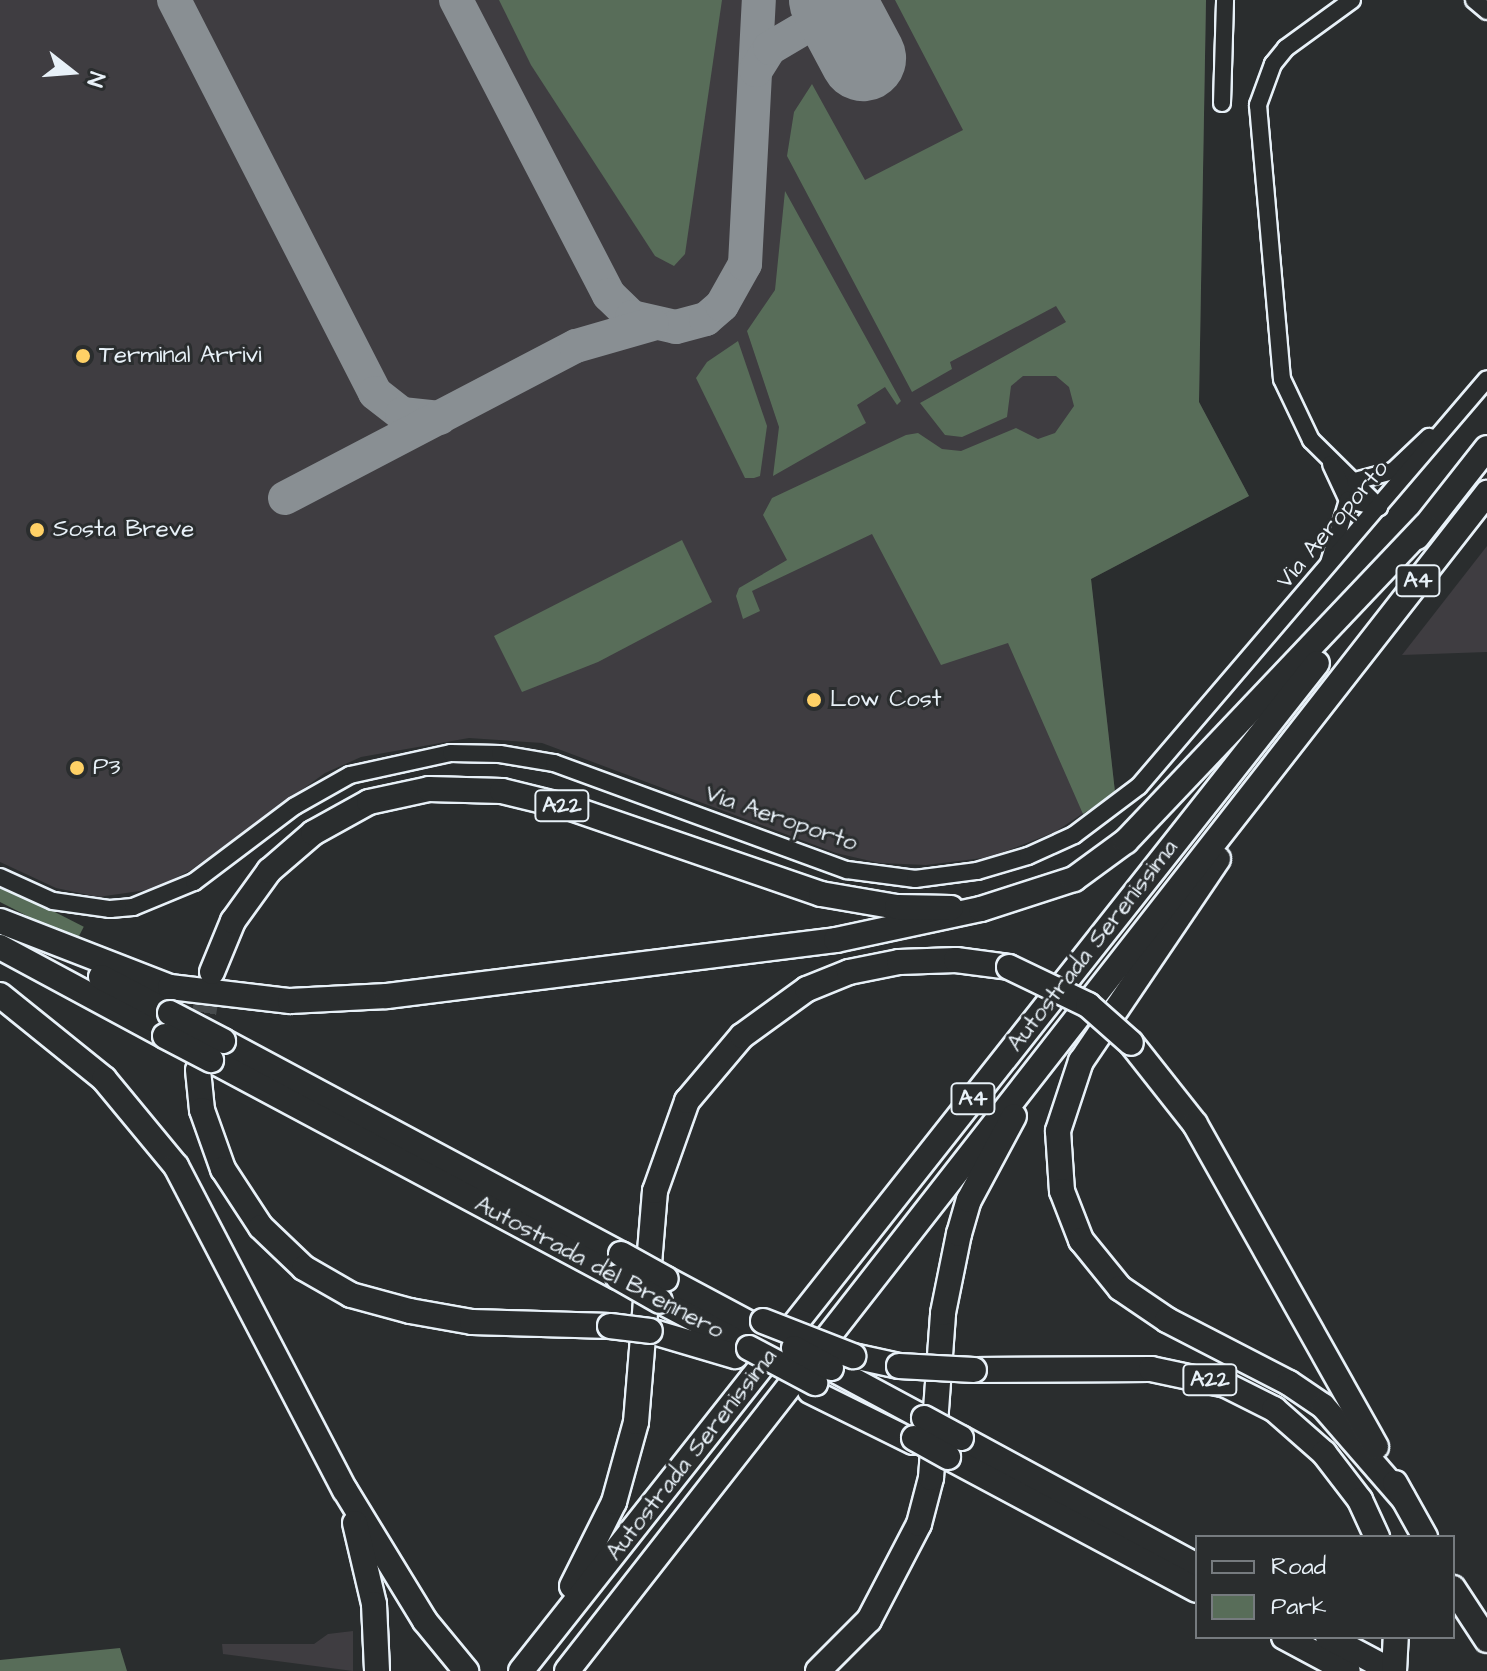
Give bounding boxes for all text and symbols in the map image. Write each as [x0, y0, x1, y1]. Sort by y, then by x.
north arrow [32, 32, 112, 112]
text: N [79, 68, 112, 90]
place label: Terminal Arrivi [99, 342, 262, 370]
marker: Terminal Arrivi [74, 347, 92, 365]
street label: Via Aeroporto [1271, 455, 1395, 595]
place label: Sosta Breve [53, 516, 194, 544]
marker: Sosta Breve [28, 521, 46, 539]
road number: A4 [1394, 563, 1442, 599]
place label: Low Cost [830, 686, 941, 714]
marker: Low Cost [805, 691, 823, 709]
place label: P3 [93, 754, 121, 782]
marker: P3 [68, 759, 86, 777]
street label: Via Aeroporto [701, 780, 861, 858]
road number: A22 [534, 788, 590, 824]
street label: Autostrada Serenissima [1001, 834, 1185, 1058]
road number: A4 [949, 1081, 997, 1117]
street label: Autostrada del Brennero [470, 1190, 728, 1346]
street label: Autostrada Serenissima [600, 1343, 784, 1567]
road number: A22 [1182, 1362, 1238, 1398]
legend [1195, 1535, 1455, 1639]
text: Road [1271, 1550, 1326, 1584]
text: Park [1271, 1590, 1327, 1624]

